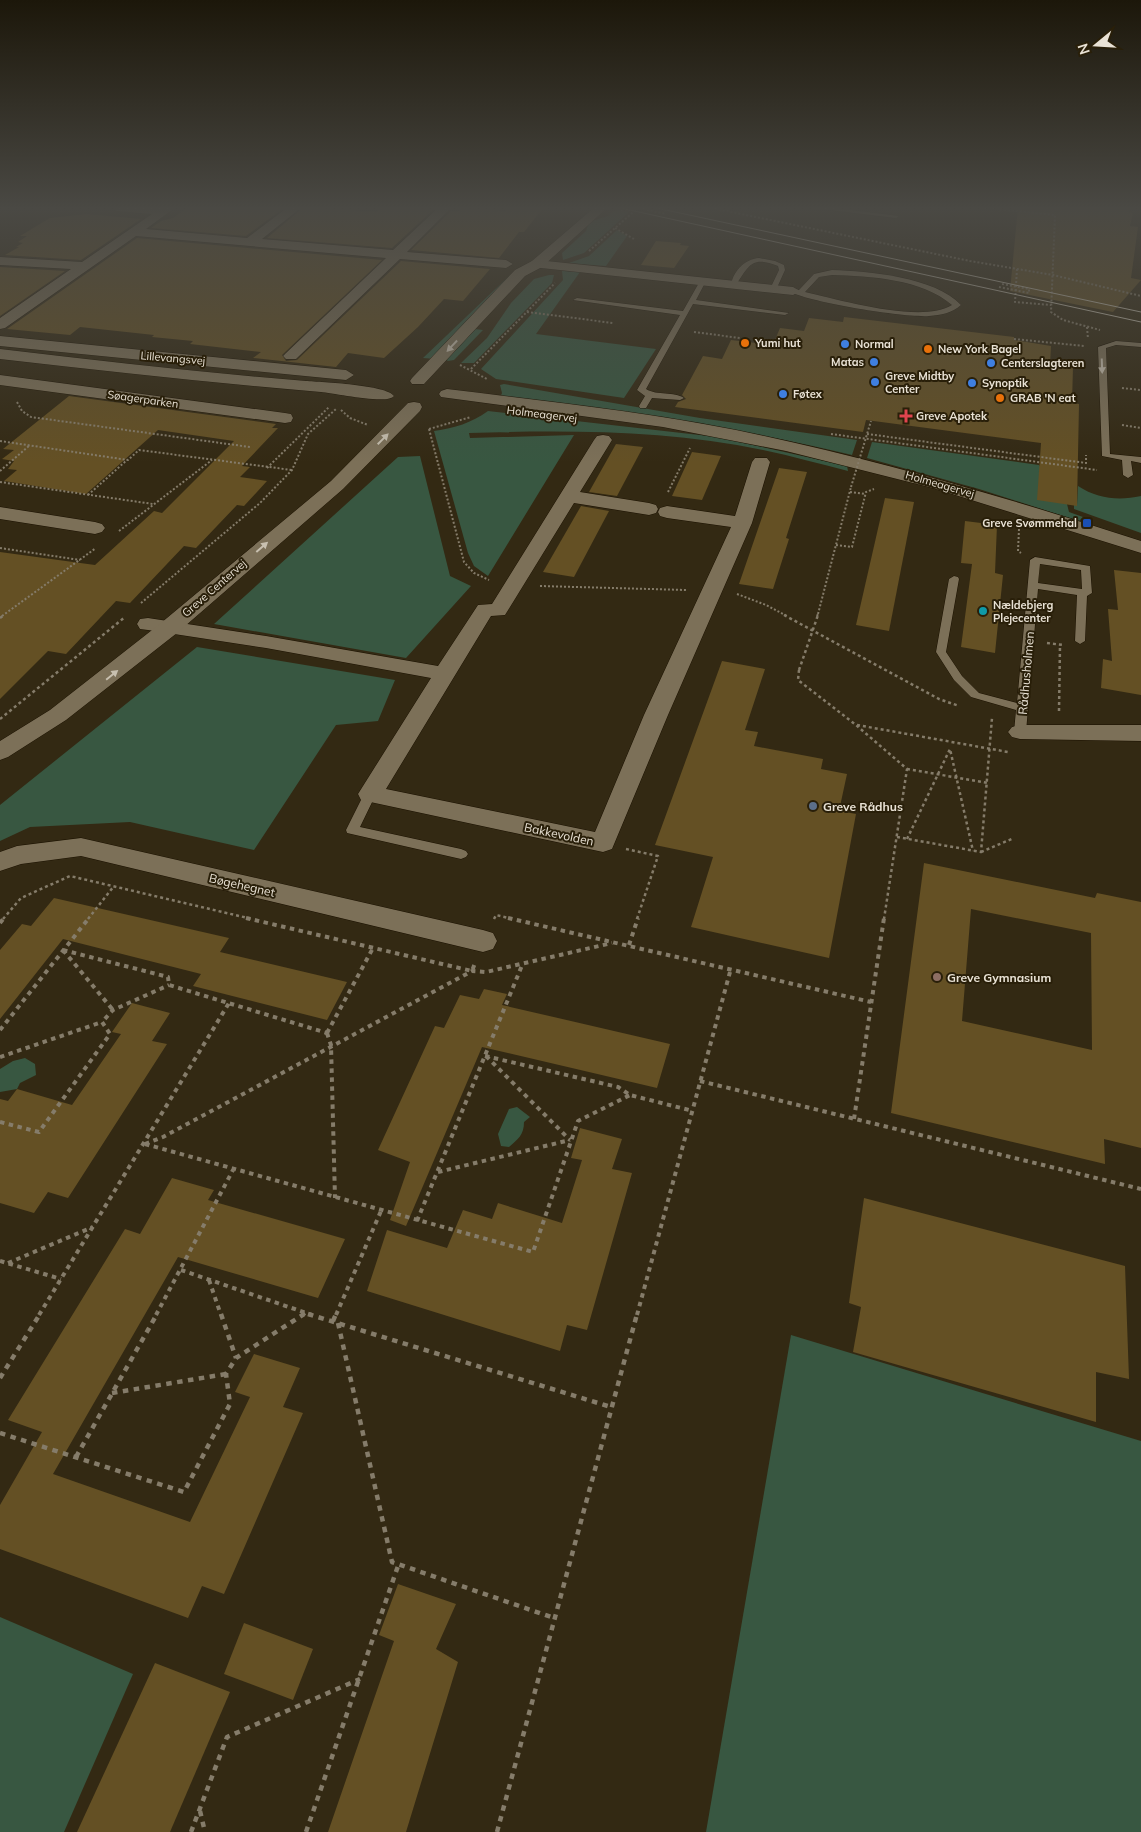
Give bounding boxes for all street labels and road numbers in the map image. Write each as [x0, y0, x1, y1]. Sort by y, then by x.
street label: Lillevangsvej [140, 348, 206, 368]
street label: Søagerparken [107, 387, 179, 411]
street label: Holmeagervej [506, 403, 578, 425]
street label: Holmeagervej [904, 468, 976, 500]
street label: Greve Centervej [179, 556, 249, 620]
street label: Rådhusholmen [1015, 631, 1037, 715]
street label: Bakkevolden [523, 819, 595, 849]
street label: Bøgehegnet [208, 870, 276, 900]

